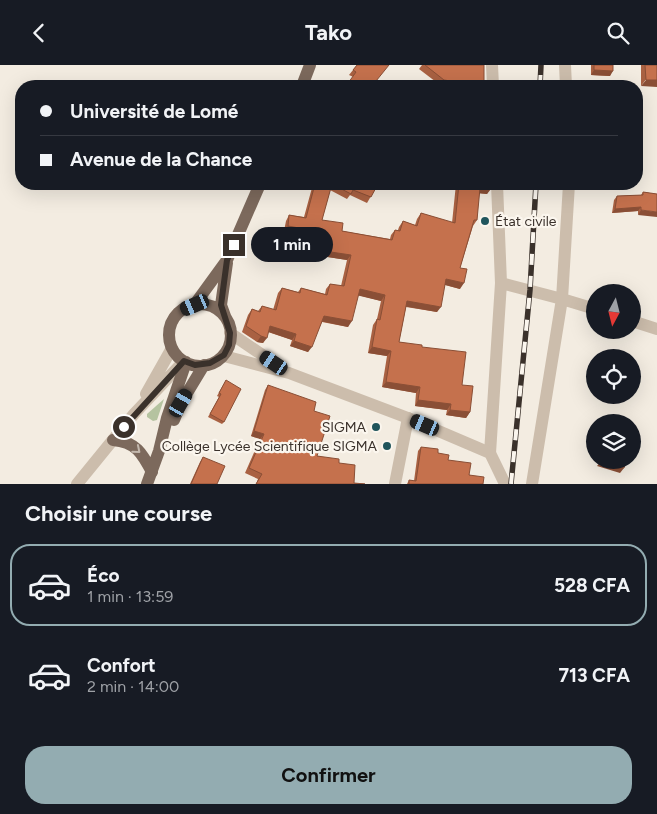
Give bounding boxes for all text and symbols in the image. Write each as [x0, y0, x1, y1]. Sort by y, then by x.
icon: back [25, 19, 53, 47]
text: Tako [305, 19, 352, 46]
icon: search [604, 19, 632, 47]
text: Université de Lomé [70, 100, 238, 123]
text: Avenue de la Chance [70, 148, 252, 171]
place label: État civile [495, 213, 557, 230]
marker: État civile [479, 215, 491, 227]
callout: 1 min [252, 227, 334, 263]
route end [223, 234, 245, 256]
text: 1 min [273, 235, 311, 254]
north arrow [586, 284, 641, 339]
map controls [586, 284, 641, 469]
car [178, 292, 211, 318]
car [257, 348, 290, 378]
button: locate [586, 349, 641, 404]
car [167, 386, 194, 420]
car [408, 412, 441, 438]
button: layers [586, 414, 641, 469]
route start [113, 416, 135, 438]
place label: SIGMA [322, 419, 367, 436]
marker: SIGMA [370, 421, 382, 433]
place label: Collège Lycée Scientifique SIGMA [162, 438, 378, 455]
marker: Collège Lycée Scientifique SIGMA [381, 440, 393, 452]
one-way arrow [132, 445, 141, 454]
text: Choisir une course [25, 500, 212, 527]
icon: car [27, 563, 72, 608]
text: Éco [87, 564, 120, 587]
text: 528 CFA [554, 574, 630, 597]
text: 1 min · 13:59 [87, 587, 173, 606]
icon: car [27, 653, 72, 698]
text: Confort [87, 654, 156, 677]
text: 713 CFA [558, 664, 630, 687]
text: 2 min · 14:00 [87, 677, 179, 696]
button: Confirmer [25, 746, 632, 804]

